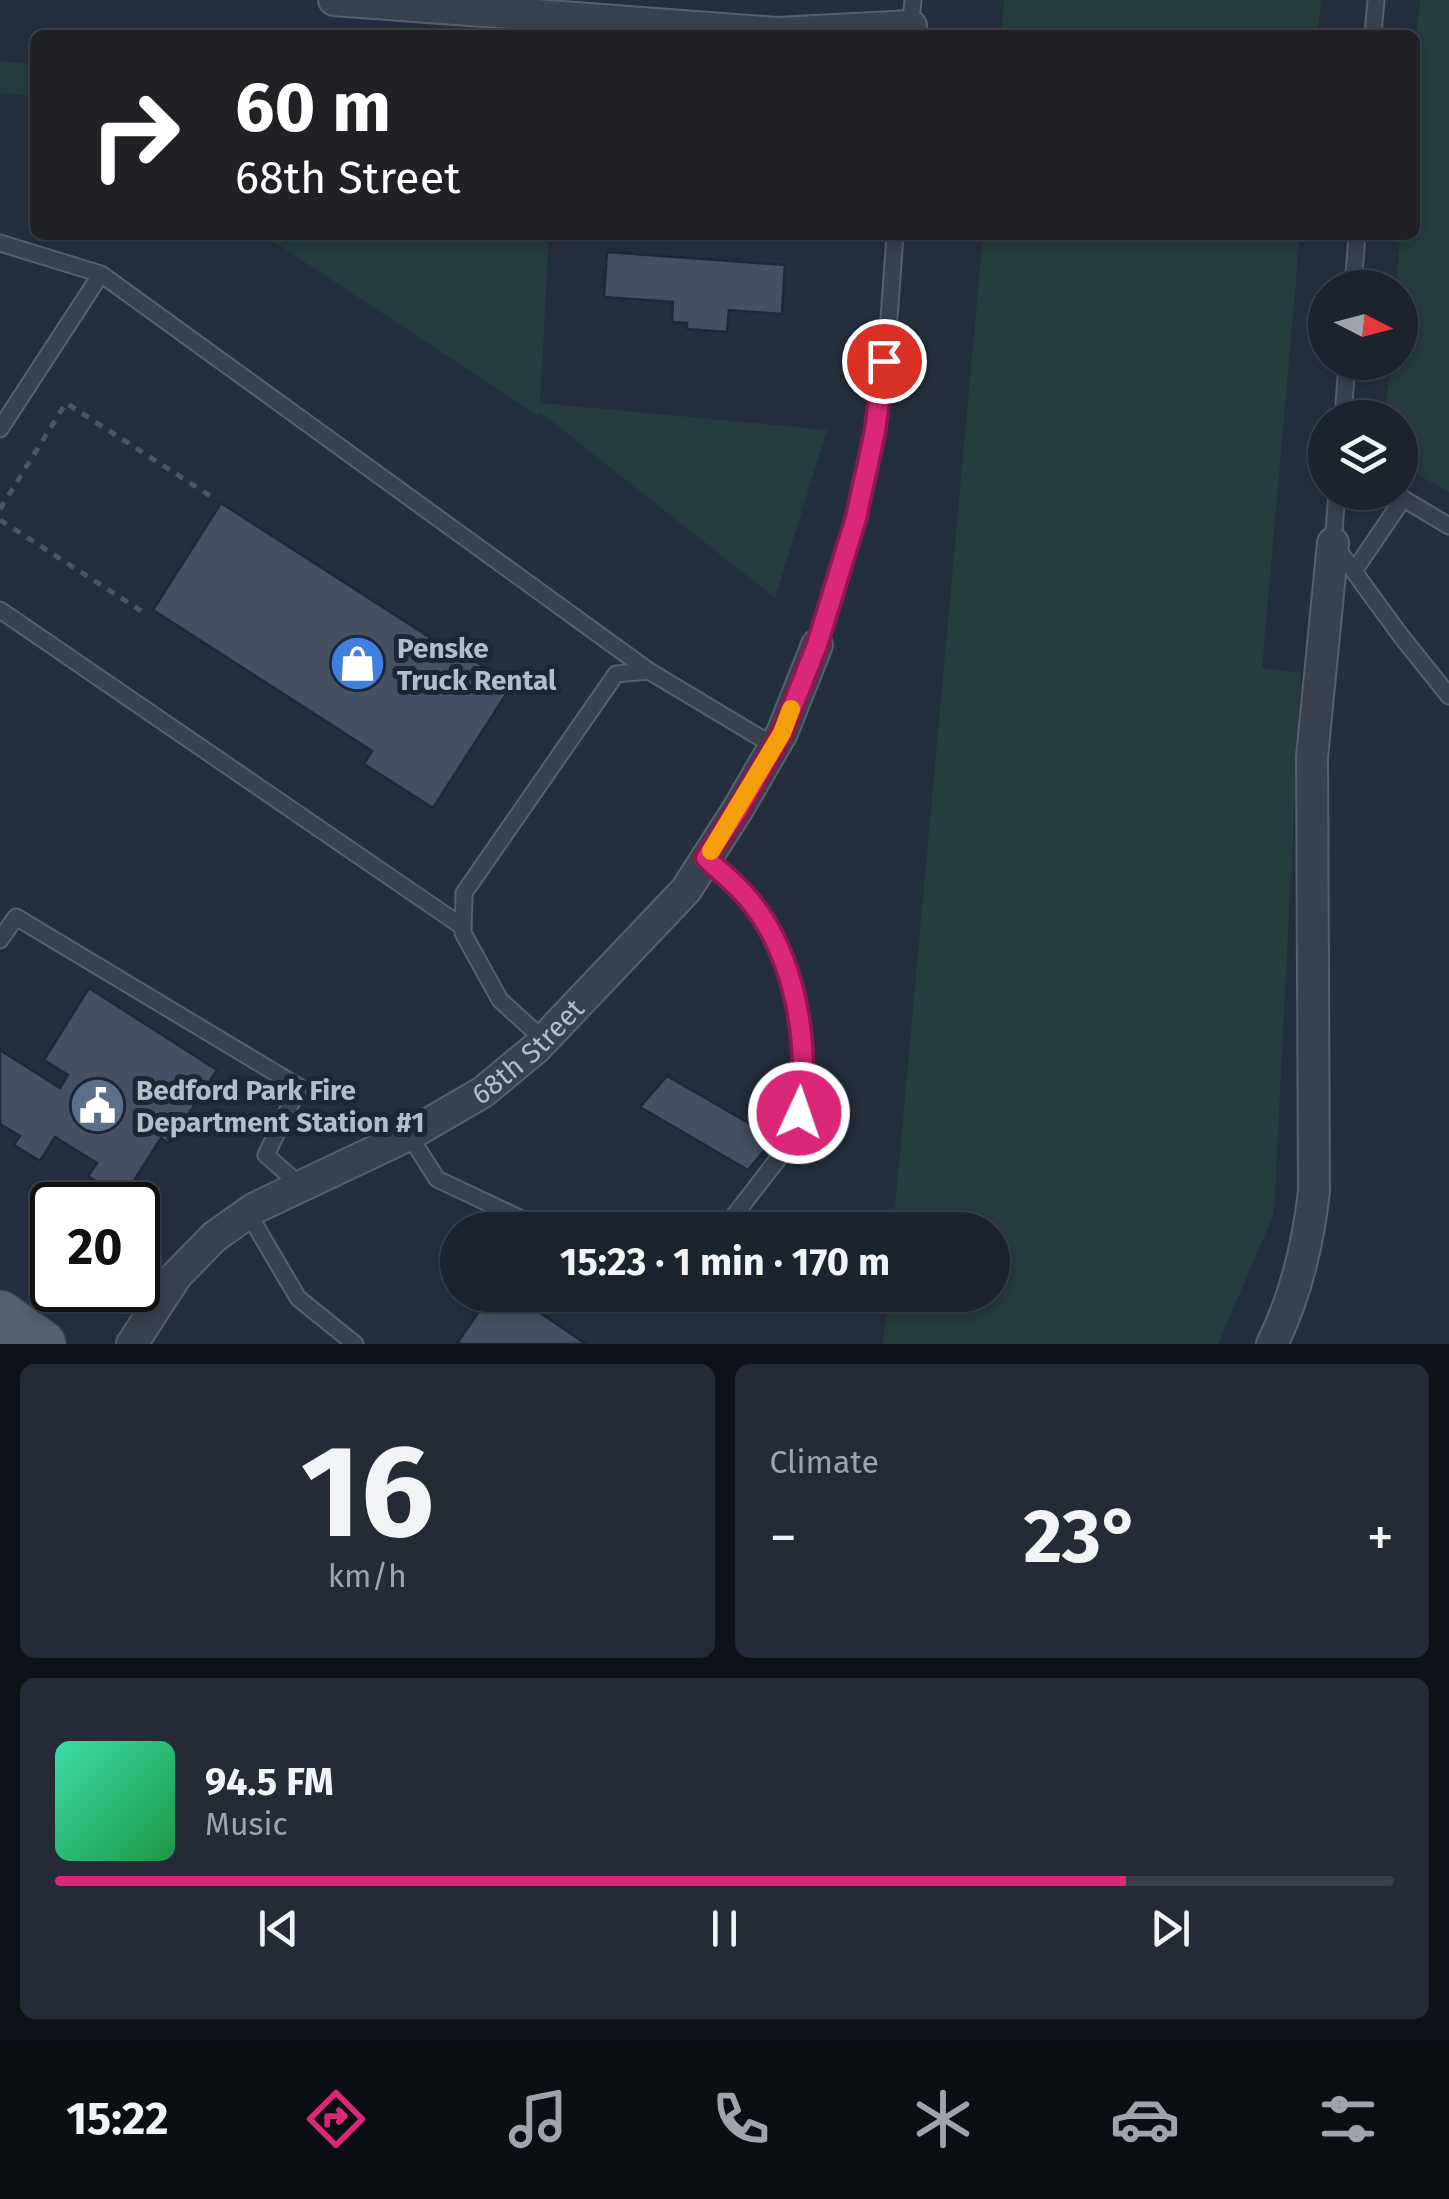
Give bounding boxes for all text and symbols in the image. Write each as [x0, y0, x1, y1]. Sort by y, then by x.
text: 60 m [235, 66, 391, 150]
icon: right [70, 70, 200, 200]
text: 68th Street [235, 151, 460, 205]
north arrow [1308, 270, 1418, 380]
map controls [1308, 270, 1418, 510]
pin [842, 319, 927, 404]
icon: arrive [857, 334, 912, 389]
button: layers [1308, 400, 1418, 510]
place label: Penske Truck Rental [397, 632, 557, 697]
shop icon: Penske Truck Rental [328, 634, 388, 694]
street label: 68th Street [466, 991, 591, 1111]
position arrow [747, 1061, 851, 1165]
place label: Bedford Park Fire Department Station #1 [136, 1074, 425, 1139]
public building icon: Bedford Park Fire Department Station #1 [67, 1076, 127, 1136]
speed limit sign: 20 [30, 1182, 160, 1312]
text: 15:23 · 1 min · 170 m [560, 1239, 890, 1285]
text: 16 [300, 1414, 434, 1570]
text: Climate [770, 1443, 879, 1481]
text: 23° [1024, 1492, 1140, 1582]
text: − [770, 1505, 797, 1571]
text: + [1367, 1505, 1394, 1571]
text: km/h [328, 1557, 407, 1595]
text: 94.5 FM [205, 1759, 334, 1805]
text: Music [205, 1805, 288, 1843]
icon: previous [251, 1901, 306, 1956]
icon: pause [697, 1901, 752, 1956]
icon: next [1143, 1901, 1198, 1956]
icon: directions [301, 2084, 371, 2154]
icon: music [503, 2084, 573, 2154]
icon: phone [706, 2084, 776, 2154]
icon: climate [908, 2084, 978, 2154]
icon: car [1110, 2084, 1180, 2154]
icon: filters [1313, 2084, 1383, 2154]
text: 15:22 [66, 2092, 169, 2146]

